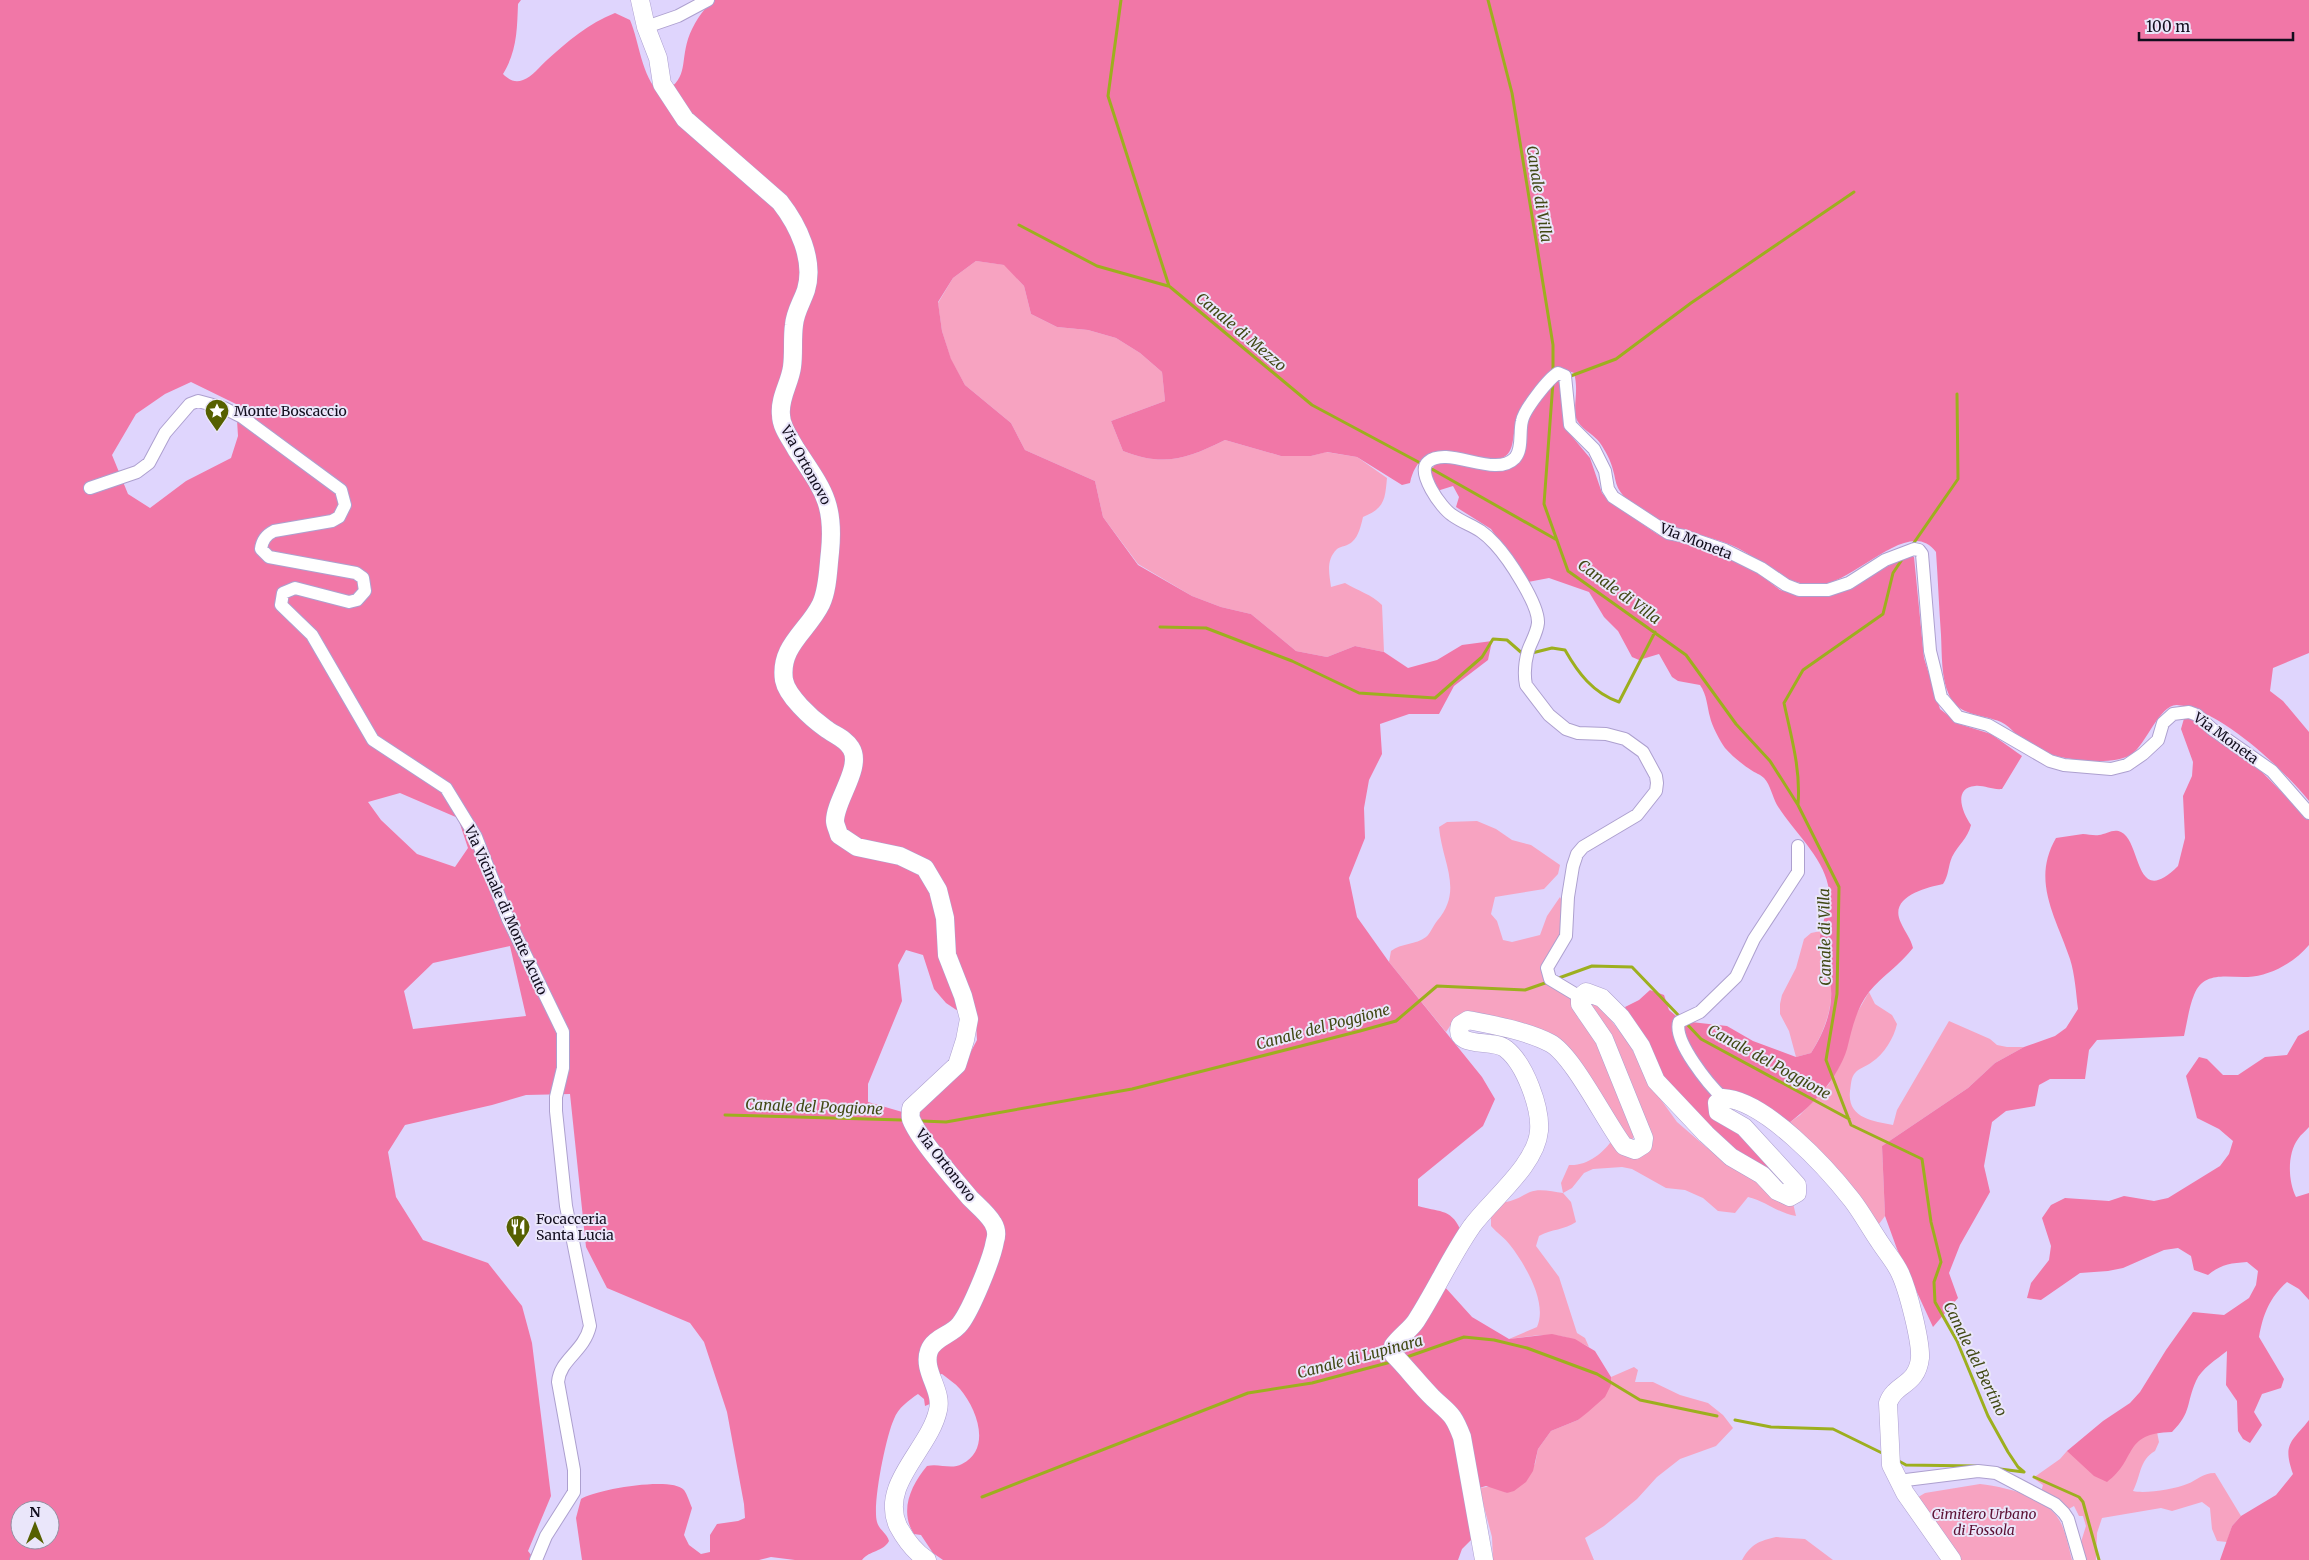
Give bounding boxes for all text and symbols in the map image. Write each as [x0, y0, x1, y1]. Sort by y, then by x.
scale bar [2139, 10, 2293, 42]
text: 100 m [2146, 17, 2190, 36]
water label: Canale di Villa [1522, 144, 1557, 244]
water label: Canale di Mezzo [1192, 288, 1290, 375]
place icon: Monte Boscaccio [204, 398, 230, 432]
place label: Monte Boscaccio [234, 402, 347, 420]
street label: Via Ortonovo [776, 421, 835, 508]
street label: Via Moneta [1656, 519, 1735, 563]
water label: Canale di Villa [1574, 555, 1664, 628]
street label: Via Moneta [2189, 708, 2262, 768]
street label: Via Vicinale di Monte Acuto [460, 822, 552, 998]
water label: Canale di Villa [1814, 888, 1835, 986]
water label: Canale del Poggione [1254, 999, 1392, 1054]
water label: Canale del Poggione [1704, 1020, 1834, 1103]
water label: Canale del Poggione [745, 1095, 884, 1118]
street label: Via Ortonovo [911, 1124, 980, 1205]
place label: Focacceria Santa Lucia [536, 1210, 614, 1244]
restaurant icon: Focacceria Santa Lucia [505, 1214, 531, 1248]
water label: Canale del Bertino [1940, 1298, 2011, 1419]
water label: Canale di Lupinara [1295, 1331, 1425, 1382]
north arrow [10, 1500, 60, 1550]
text: N [29, 1503, 41, 1521]
park label: Cimitero Urbano di Fossola [1932, 1505, 2037, 1539]

